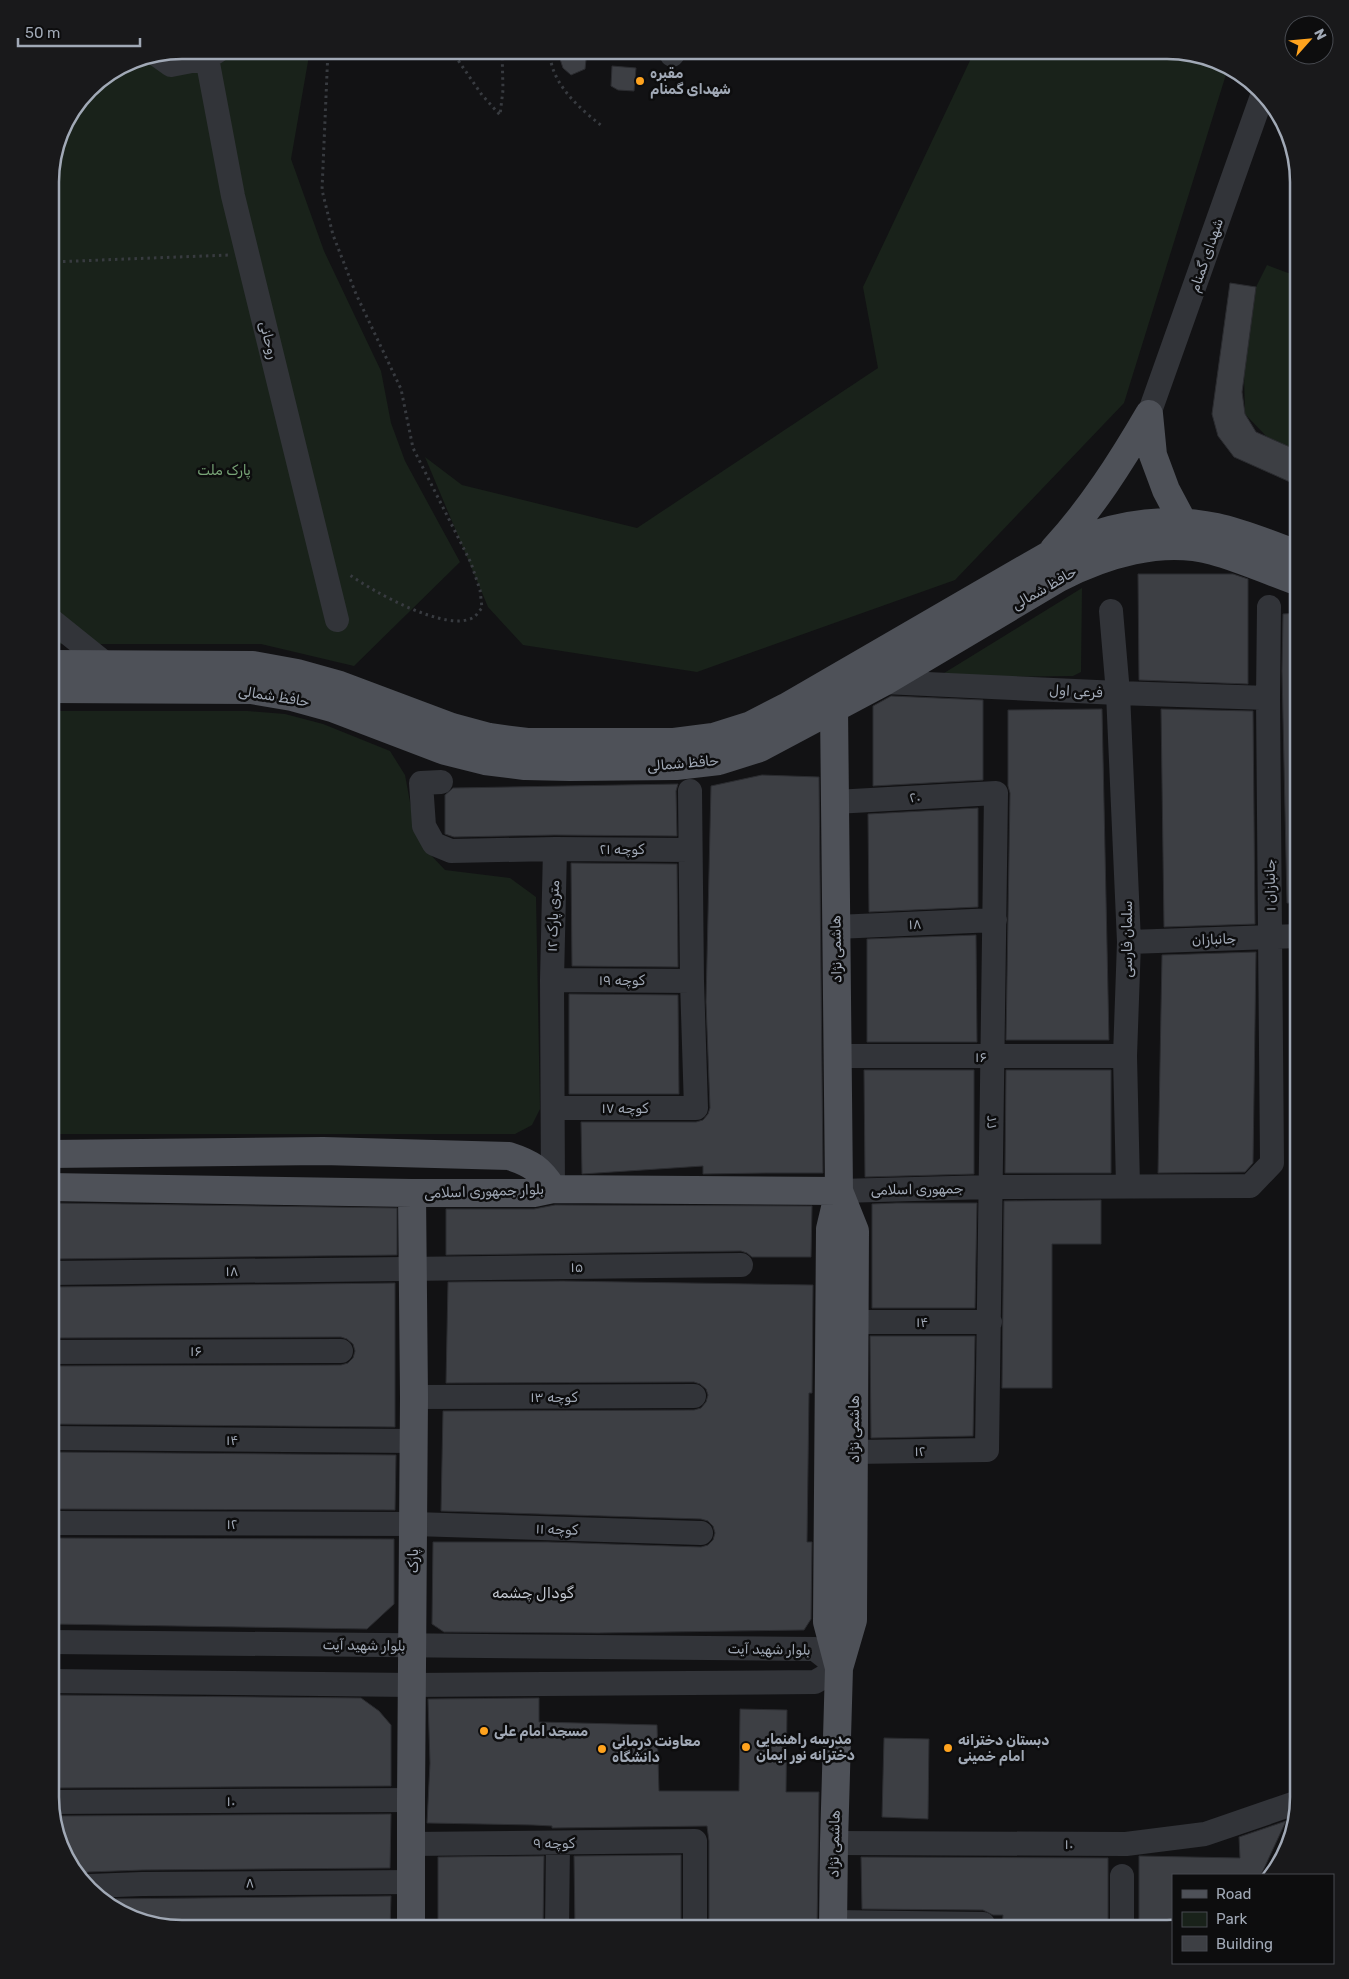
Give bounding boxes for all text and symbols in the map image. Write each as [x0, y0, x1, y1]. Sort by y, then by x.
scale bar [18, 15, 140, 47]
north arrow [1284, 15, 1334, 65]
text: 50 m [25, 24, 60, 42]
text: N [1310, 26, 1330, 43]
place label: مقبره شهدای گمنام [650, 65, 731, 99]
marker: مقبره شهدای گمنام [634, 75, 646, 87]
street label: شهدای گمنام [1186, 216, 1228, 295]
street label: روحانی [256, 319, 281, 361]
park label: پارک ملت [197, 462, 251, 480]
street label: حافظ شمالی [1009, 563, 1080, 614]
street label: حافظ شمالی [237, 682, 311, 711]
street label: فرعی اول [1049, 682, 1104, 701]
street label: حافظ شمالی [646, 752, 720, 775]
street label: ۲۰ [909, 789, 921, 806]
street label: کوچه ۲۱ [599, 841, 645, 858]
street label: جانبازان ۱ [1262, 859, 1279, 911]
street label: ۱۲ متری پارک [544, 880, 564, 952]
street label: سلمان فارسی [1119, 900, 1136, 978]
street label: هاشمی نژاد [827, 915, 846, 983]
street label: ۱۸ [908, 916, 922, 933]
street label: جانبازان [1192, 930, 1237, 949]
street label: کوچه ۱۹ [599, 972, 646, 989]
street label: ۱۶ [975, 1049, 987, 1066]
street label: کوچه ۱۷ [601, 1100, 649, 1117]
street label: ۲۲ [983, 1115, 1000, 1129]
street label: جمهوری اسلامی [870, 1180, 964, 1199]
street label: بلوار جمهوری اسلامی [424, 1181, 544, 1202]
street label: ۱۵ [570, 1259, 584, 1276]
street label: ۱۸ [225, 1263, 239, 1280]
street label: ۱۴ [916, 1314, 928, 1331]
street label: ۱۶ [190, 1343, 202, 1360]
street label: کوچه ۱۳ [530, 1389, 578, 1406]
street label: هاشمی نژاد [846, 1395, 863, 1463]
street label: ۱۴ [226, 1432, 238, 1449]
street label: ۱۲ [914, 1443, 926, 1460]
street label: ۱۲ [226, 1516, 238, 1533]
street label: کوچه ۱۱ [535, 1520, 579, 1539]
street label: پارک [405, 1549, 423, 1573]
district label: گودال چشمه [492, 1584, 574, 1602]
street label: بلوار شهید آیت [322, 1636, 406, 1655]
street label: بلوار شهید آیت [727, 1640, 811, 1659]
place label: مسجد امام علی [494, 1723, 588, 1741]
marker: مسجد امام علی [478, 1725, 490, 1737]
place label: مدرسه راهنمایی دخترانه نور ایمان [756, 1731, 855, 1764]
place label: دبستان دخترانه امام خمینی [958, 1732, 1049, 1766]
place label: معاونت درمانی دانشگاه [612, 1733, 701, 1766]
marker: مدرسه راهنمایی دخترانه نور ایمان [740, 1741, 752, 1753]
marker: دبستان دخترانه امام خمینی [942, 1742, 954, 1754]
marker: معاونت درمانی دانشگاه [596, 1743, 608, 1755]
street label: ۱۰ [227, 1793, 235, 1810]
street label: هاشمی نژاد [825, 1810, 844, 1878]
street label: کوچه ۹ [533, 1835, 576, 1852]
street label: ۱۰ [1065, 1836, 1073, 1853]
legend [1172, 1874, 1334, 1964]
street label: ۸ [246, 1875, 254, 1892]
text: Road [1216, 1885, 1252, 1903]
text: Park [1216, 1910, 1247, 1928]
text: Building [1216, 1935, 1273, 1953]

